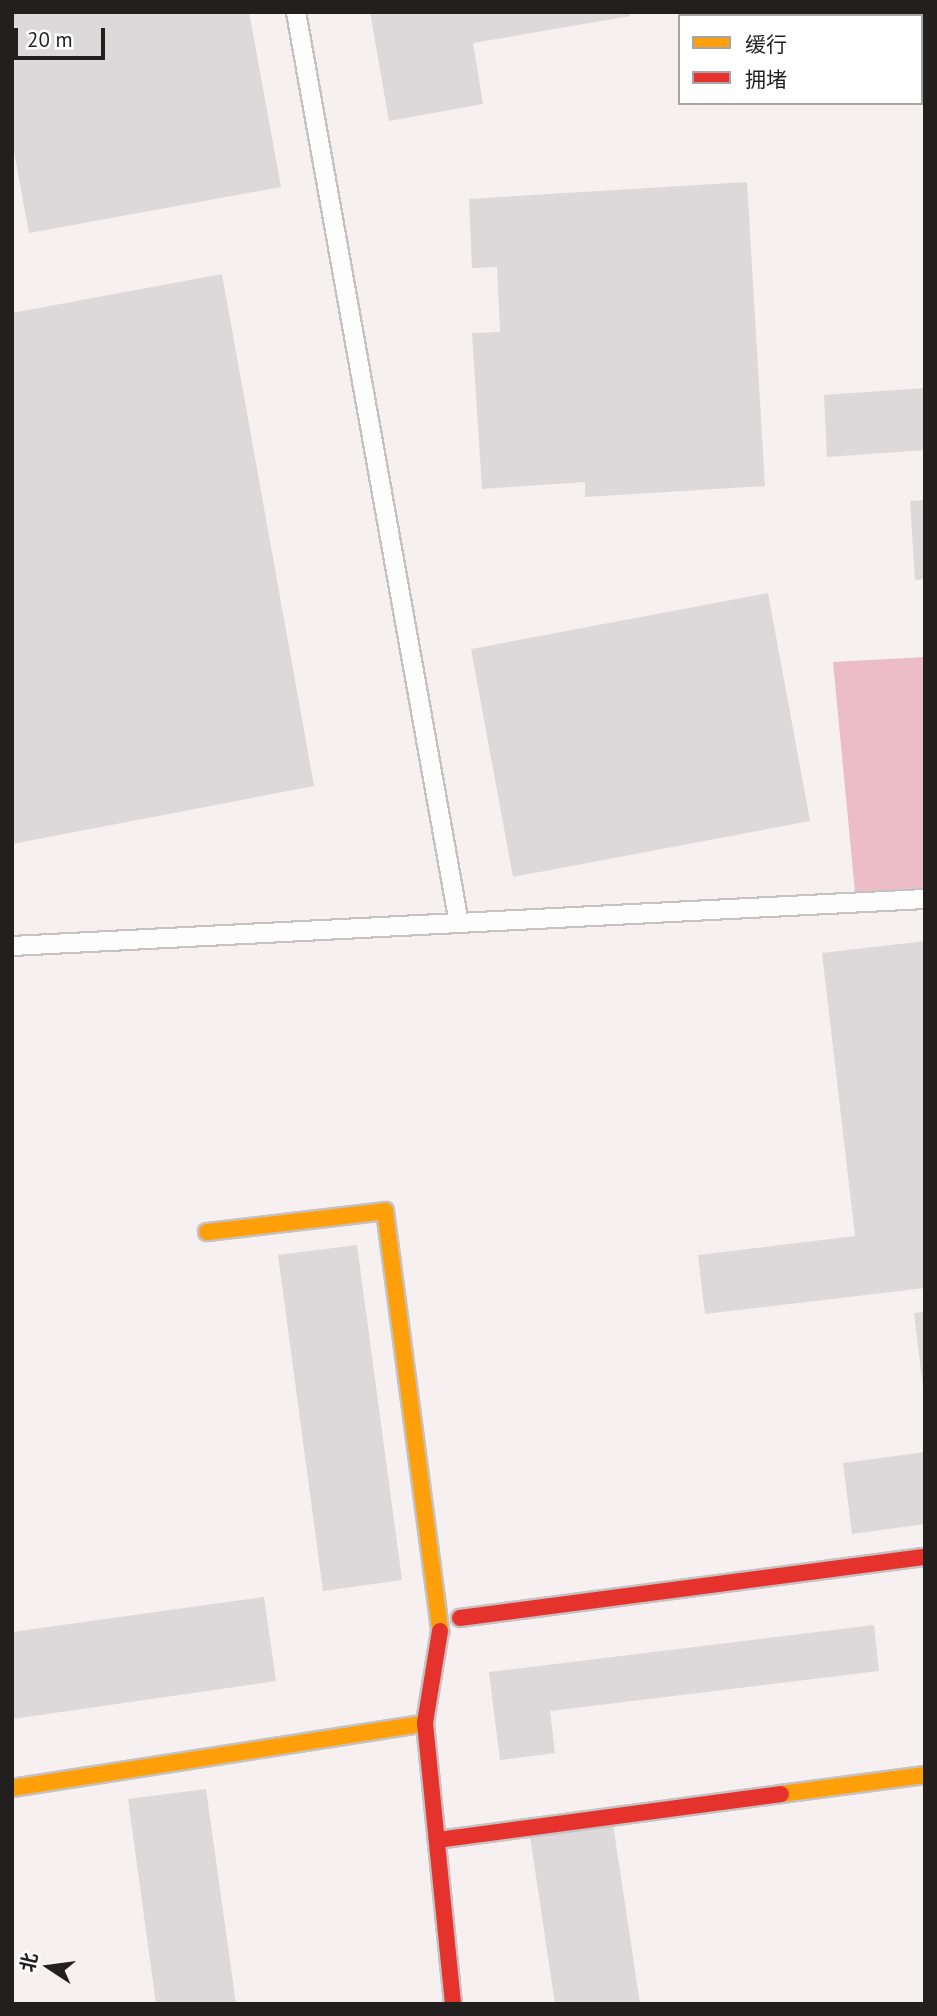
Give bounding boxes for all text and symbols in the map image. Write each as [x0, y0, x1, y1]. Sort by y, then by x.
scale bar [18, 14, 108, 58]
legend [678, 14, 923, 105]
text: 20 m [27, 26, 73, 53]
text: 缓行 [745, 31, 787, 58]
text: 拥堵 [745, 66, 787, 93]
north arrow [14, 1932, 84, 2002]
text: 北 [15, 1950, 42, 1974]

